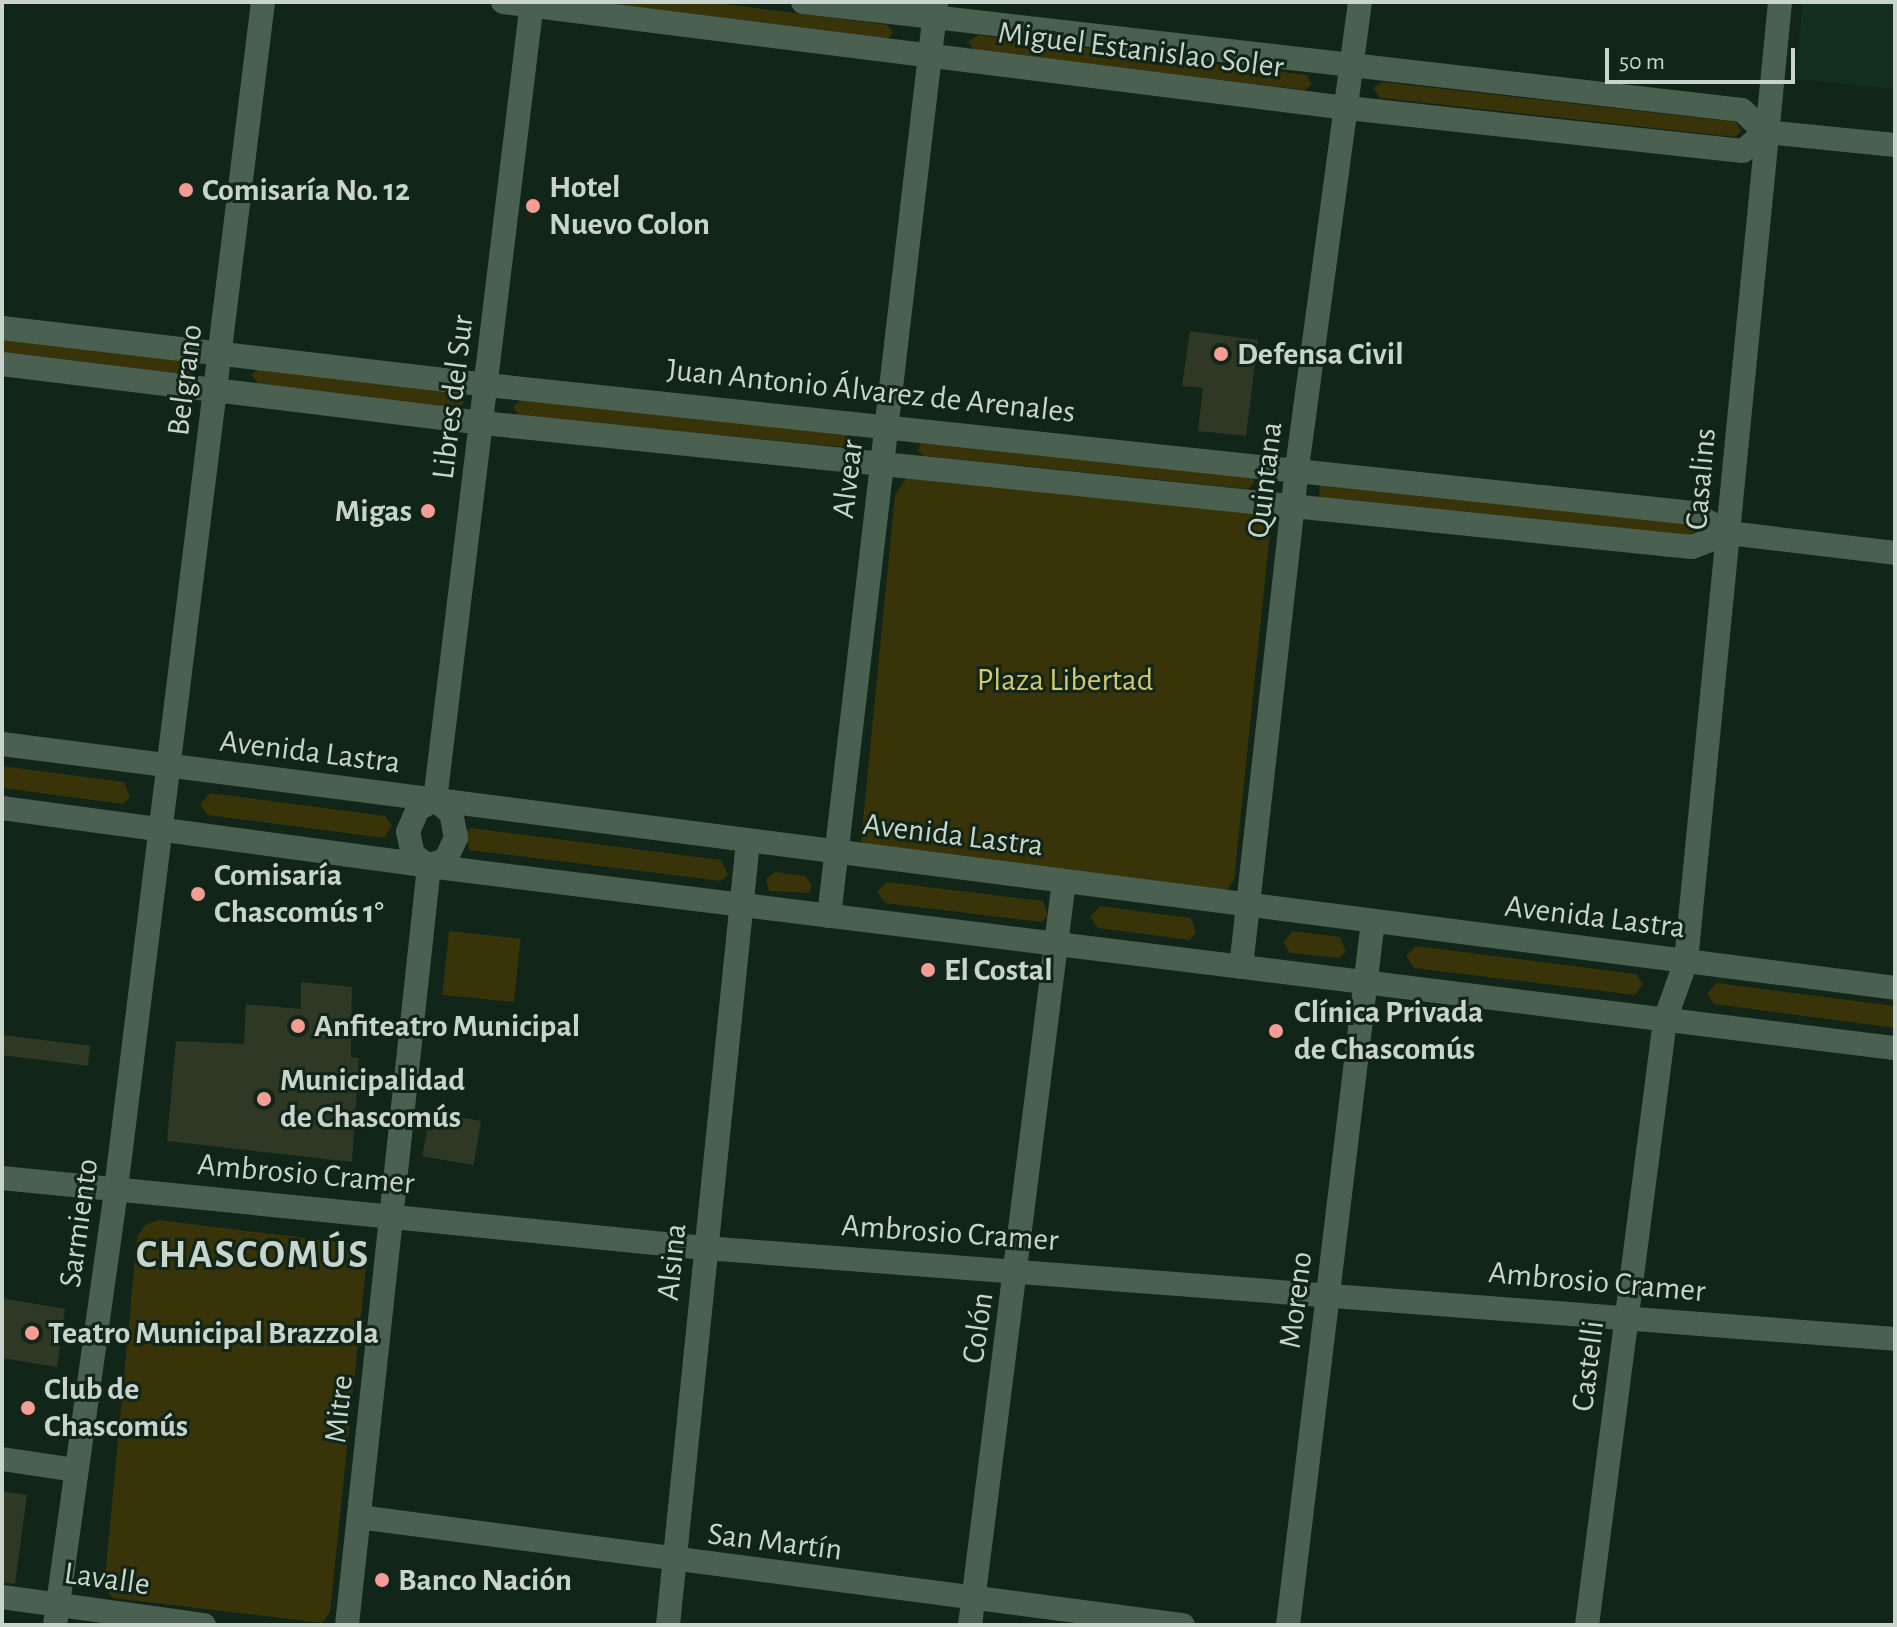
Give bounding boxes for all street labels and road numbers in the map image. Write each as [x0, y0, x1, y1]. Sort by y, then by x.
street label: Miguel Estanislao Soler [996, 13, 1286, 87]
street label: Libres del Sur [424, 313, 482, 481]
street label: Belgrano [159, 322, 211, 438]
street label: Juan Antonio Álvarez de Arenales [665, 350, 1077, 432]
street label: Quintana [1239, 420, 1291, 540]
street label: Casalins [1677, 426, 1725, 532]
street label: Alvear [824, 437, 872, 521]
street label: Avenida Lastra [218, 722, 402, 782]
street label: Avenida Lastra [861, 805, 1045, 865]
street label: Avenida Lastra [1503, 887, 1687, 947]
street label: Ambrosio Cramer [196, 1145, 416, 1203]
street label: Sarmiento [51, 1156, 107, 1290]
street label: Ambrosio Cramer [840, 1206, 1060, 1260]
street label: Alsina [649, 1222, 695, 1302]
street label: Moreno [1271, 1249, 1321, 1351]
street label: Ambrosio Cramer [1487, 1253, 1707, 1311]
street label: Colón [954, 1290, 1002, 1366]
street label: Castelli [1563, 1318, 1613, 1414]
street label: Mitre [316, 1373, 362, 1445]
street label: San Martín [706, 1515, 844, 1569]
street label: Lavalle [62, 1554, 152, 1604]

